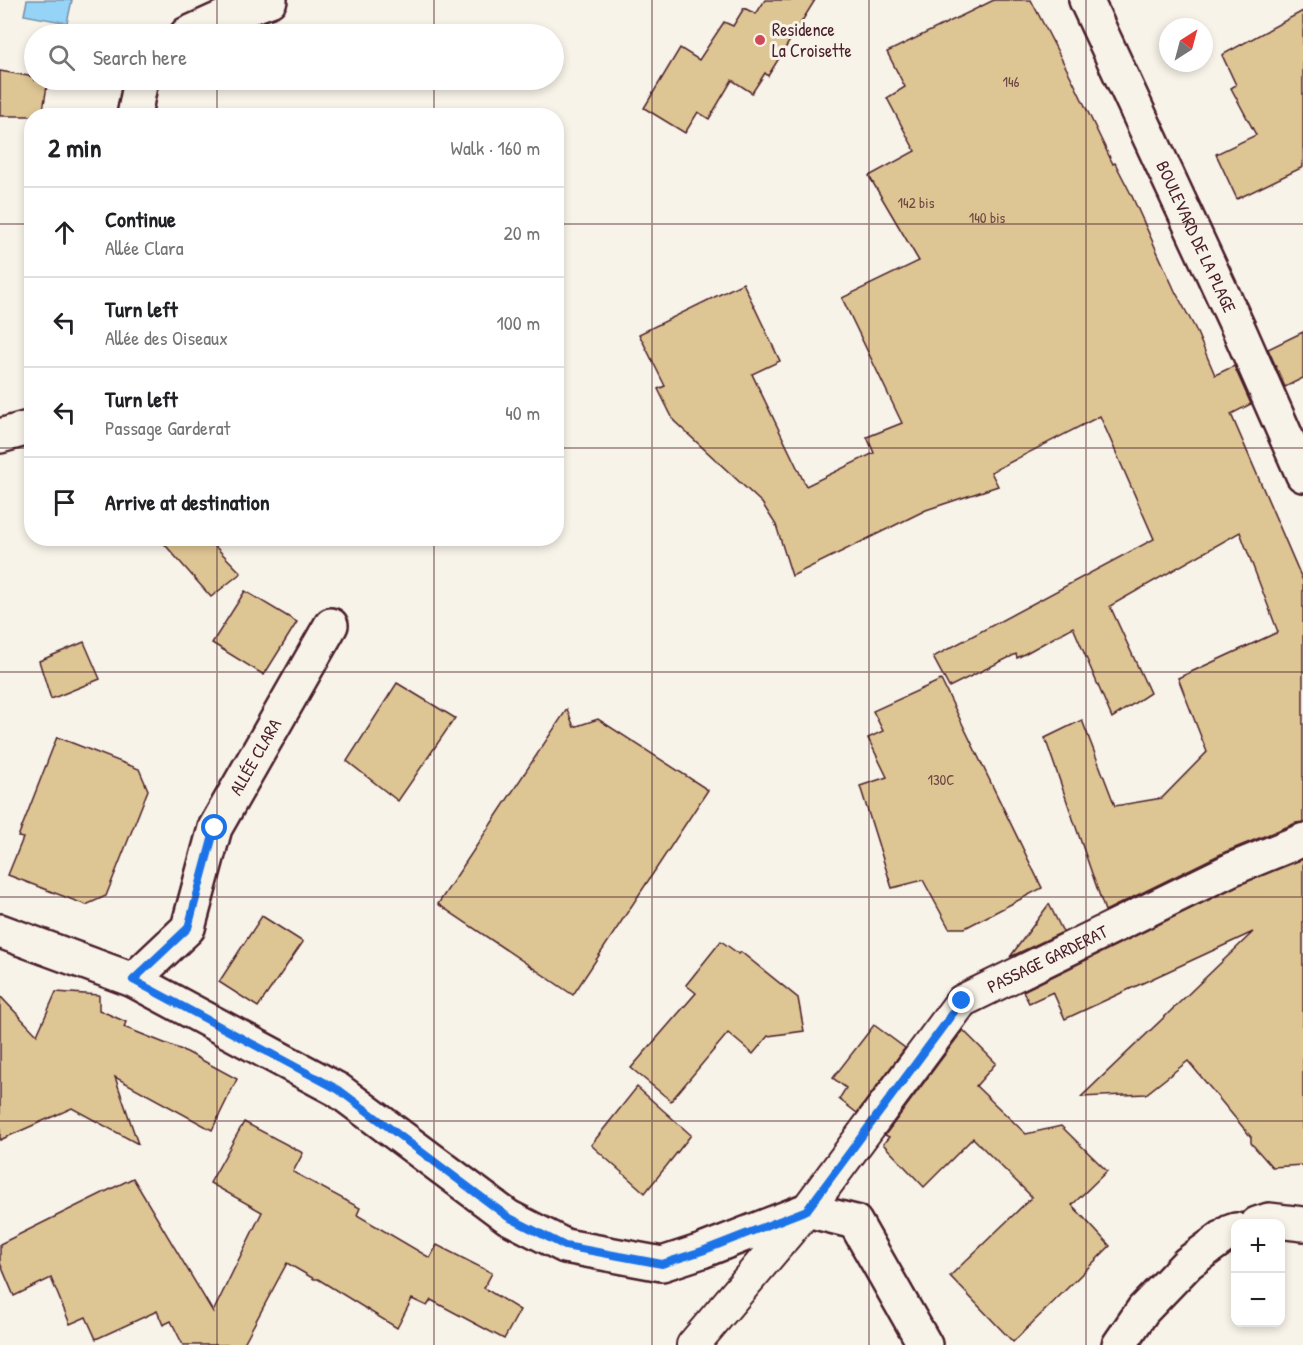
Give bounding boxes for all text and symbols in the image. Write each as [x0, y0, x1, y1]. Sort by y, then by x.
place label: Residence La Croisette [772, 17, 852, 63]
north arrow [1159, 18, 1213, 72]
search box [24, 24, 564, 90]
marker: Residence La Croisette [753, 33, 767, 47]
icon: search [45, 41, 78, 74]
text: Search here [93, 42, 187, 72]
house number: 146 [1002, 71, 1020, 92]
text: 2 min [48, 130, 101, 165]
text: Walk · 160 m [451, 134, 540, 161]
street label: BOULEVARD DE LA PLAGE [1150, 157, 1242, 317]
house number: 142 bis [898, 192, 935, 213]
text: Continue [105, 204, 176, 234]
house number: 140 bis [969, 207, 1005, 228]
icon: ahead [48, 216, 81, 249]
text: 20 m [503, 219, 540, 246]
text: Allée Clara [105, 234, 184, 261]
text: Turn left [105, 294, 178, 324]
icon: left [48, 306, 81, 339]
text: 100 m [497, 309, 540, 336]
text: Allée des Oiseaux [105, 324, 228, 351]
text: Turn left [105, 384, 178, 414]
icon: left [48, 396, 81, 429]
text: 40 m [505, 399, 540, 426]
text: Passage Garderat [105, 414, 230, 441]
icon: arrive [48, 486, 81, 519]
text: Arrive at destination [105, 487, 270, 517]
street label: ALLÉE CLARA [223, 714, 287, 800]
house number: 130C [927, 769, 955, 790]
route start [201, 814, 227, 840]
street label: PASSAGE GARDERAT [983, 919, 1112, 999]
route end [948, 987, 974, 1013]
map controls [1231, 1219, 1285, 1327]
button: + [1231, 1219, 1285, 1273]
button: − [1231, 1273, 1285, 1327]

